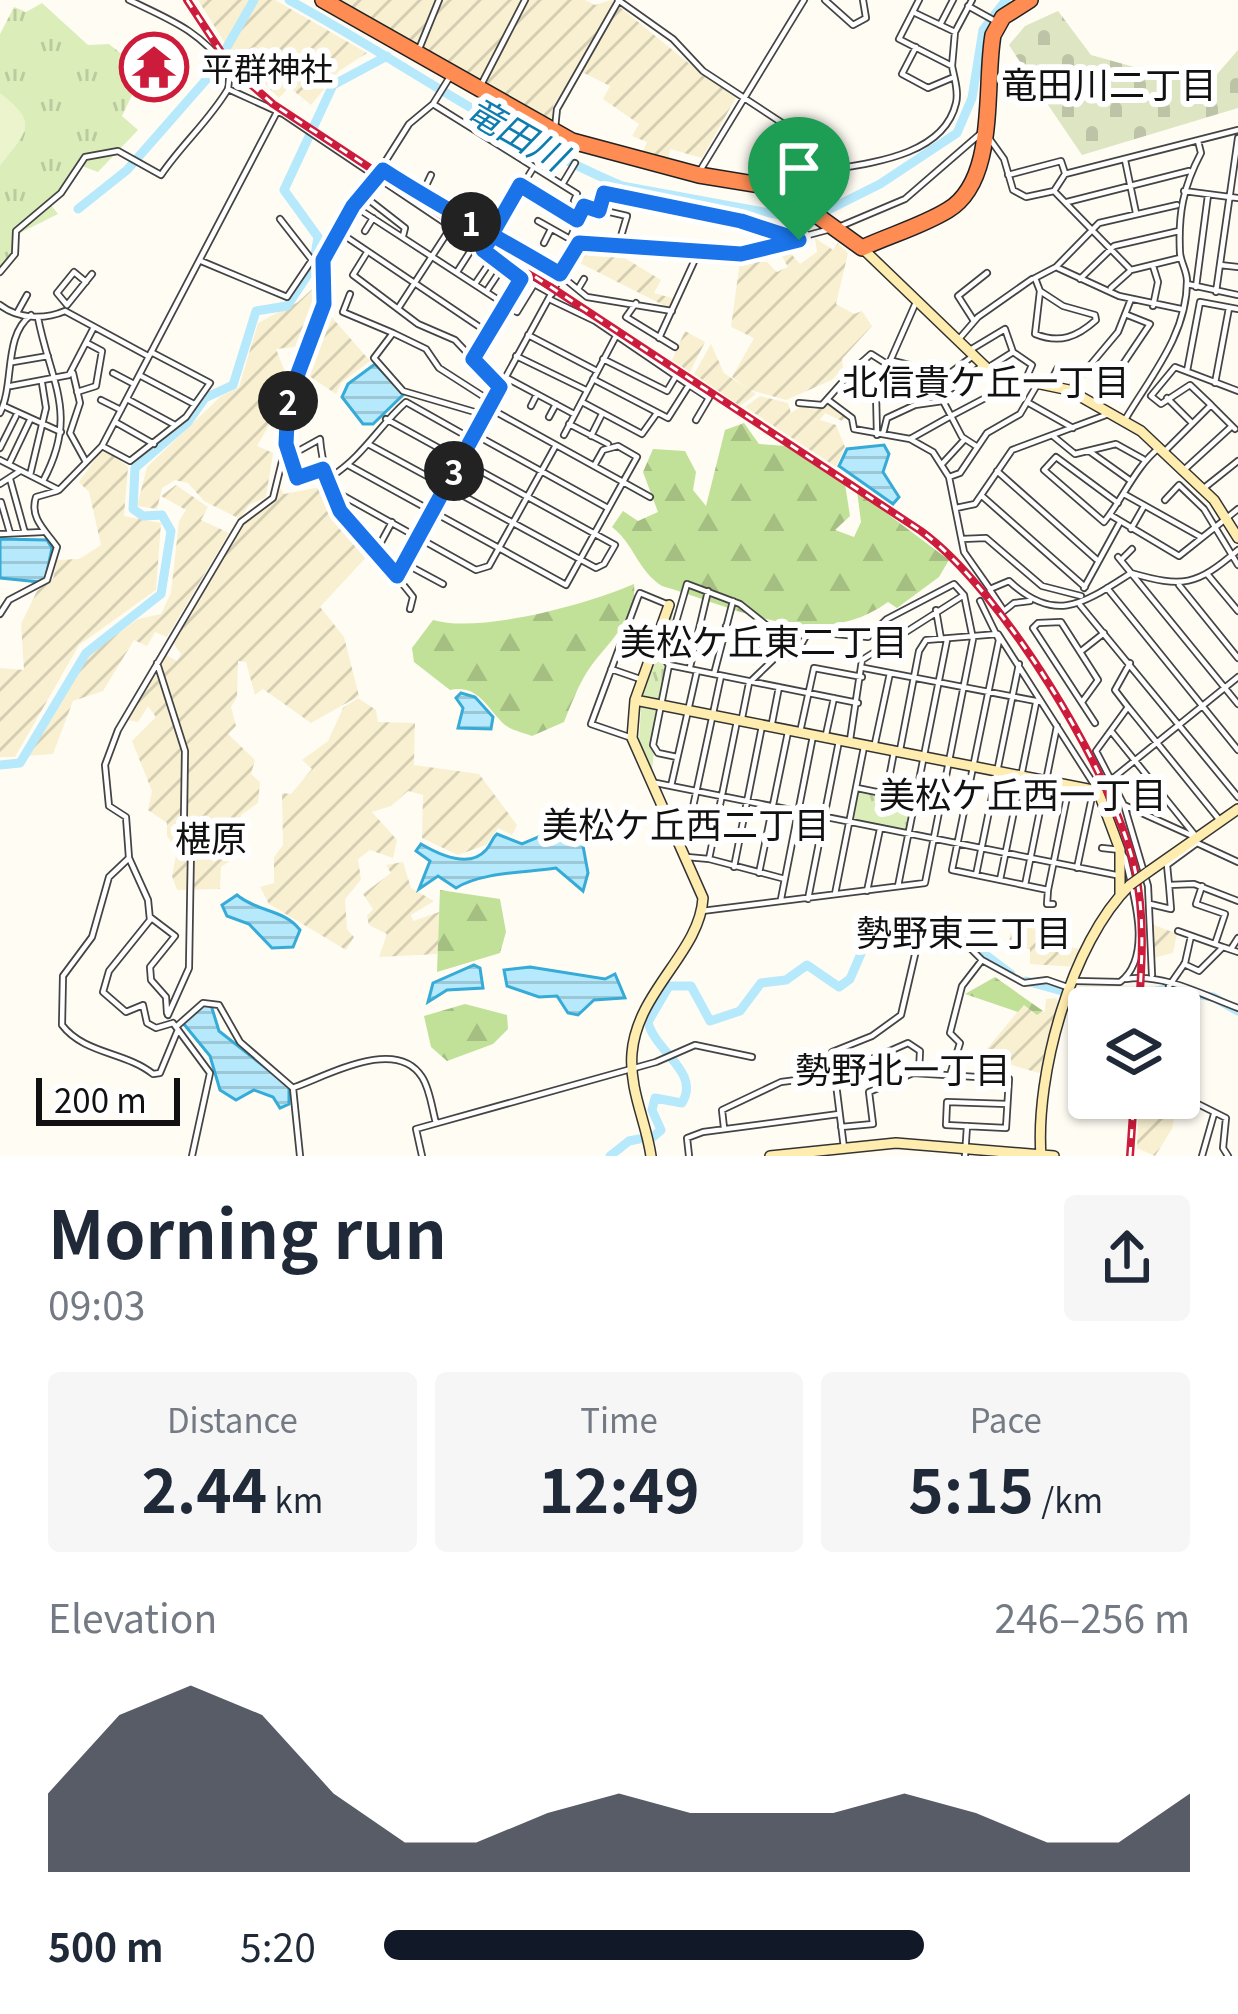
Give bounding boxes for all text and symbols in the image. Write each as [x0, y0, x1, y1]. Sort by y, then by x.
temple icon: 平群神社 [119, 32, 189, 102]
place label: 平群神社 [201, 43, 333, 91]
district label: 竜田川二丁目 [1001, 56, 1217, 108]
water label: 竜田川 [458, 81, 581, 183]
pin [748, 117, 850, 240]
icon: arrive [766, 135, 832, 201]
pin: 1 [441, 192, 501, 252]
text: 1 [461, 198, 481, 246]
district label: 北信貴ケ丘一丁目 [842, 353, 1130, 405]
pin: 2 [258, 371, 318, 431]
text: 2 [278, 377, 298, 425]
pin: 3 [424, 441, 484, 501]
text: 3 [444, 447, 464, 495]
district label: 美松ケ丘東二丁目 [620, 613, 908, 665]
district label: 美松ケ丘西一丁目 [879, 766, 1167, 818]
district label: 美松ケ丘西二丁目 [542, 796, 830, 848]
district label: 椹原 [175, 810, 247, 862]
district label: 勢野東三丁目 [856, 904, 1072, 956]
map controls [1068, 987, 1200, 1119]
button: layers [1068, 987, 1200, 1119]
district label: 勢野北一丁目 [795, 1041, 1011, 1093]
scale bar [36, 1072, 180, 1125]
text: 200 m [54, 1075, 147, 1123]
text: Morning run [48, 1182, 447, 1278]
button: share [1064, 1195, 1190, 1321]
text: 09:03 [48, 1275, 145, 1331]
text: Distance [167, 1395, 298, 1443]
text: Time [580, 1395, 658, 1443]
text: Pace [970, 1395, 1042, 1443]
text: 2.44 [141, 1443, 267, 1530]
text: 12:49 [538, 1443, 700, 1530]
text: 5:15 [908, 1443, 1034, 1530]
text: km [267, 1475, 323, 1523]
text: /km [1034, 1475, 1103, 1523]
text: Elevation [48, 1588, 217, 1644]
text: 246–256 m [994, 1588, 1190, 1644]
text: 500 m [48, 1917, 163, 1973]
text: 5:20 [240, 1917, 316, 1973]

